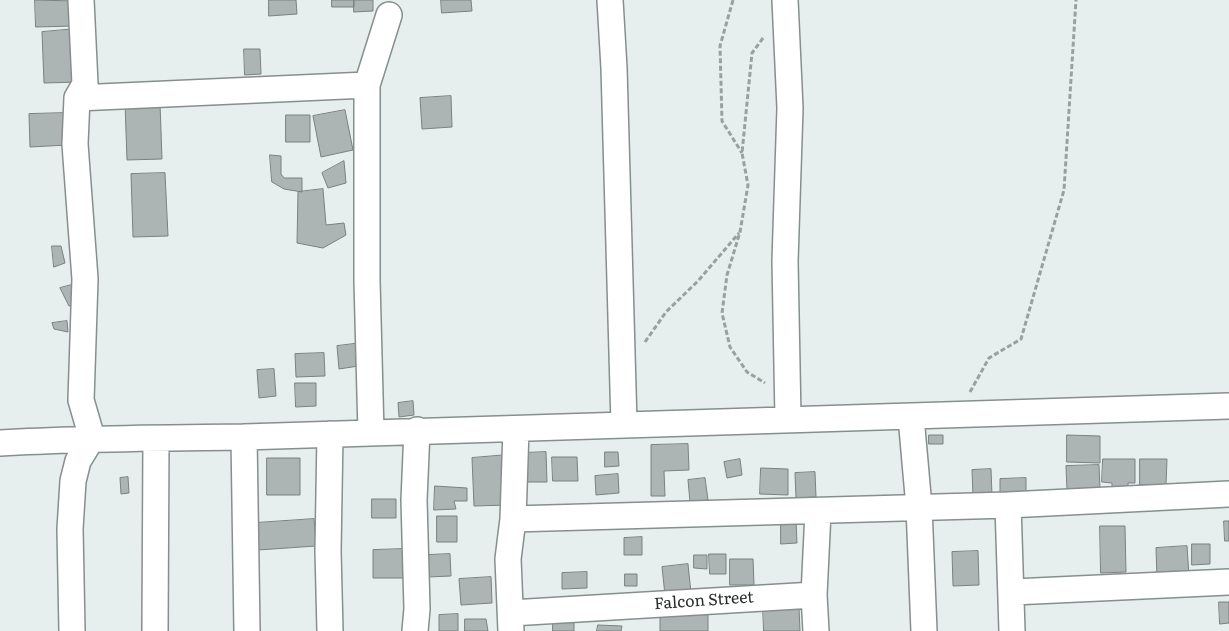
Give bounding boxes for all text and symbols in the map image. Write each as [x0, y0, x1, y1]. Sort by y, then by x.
street label: Falcon Street [654, 588, 754, 614]

